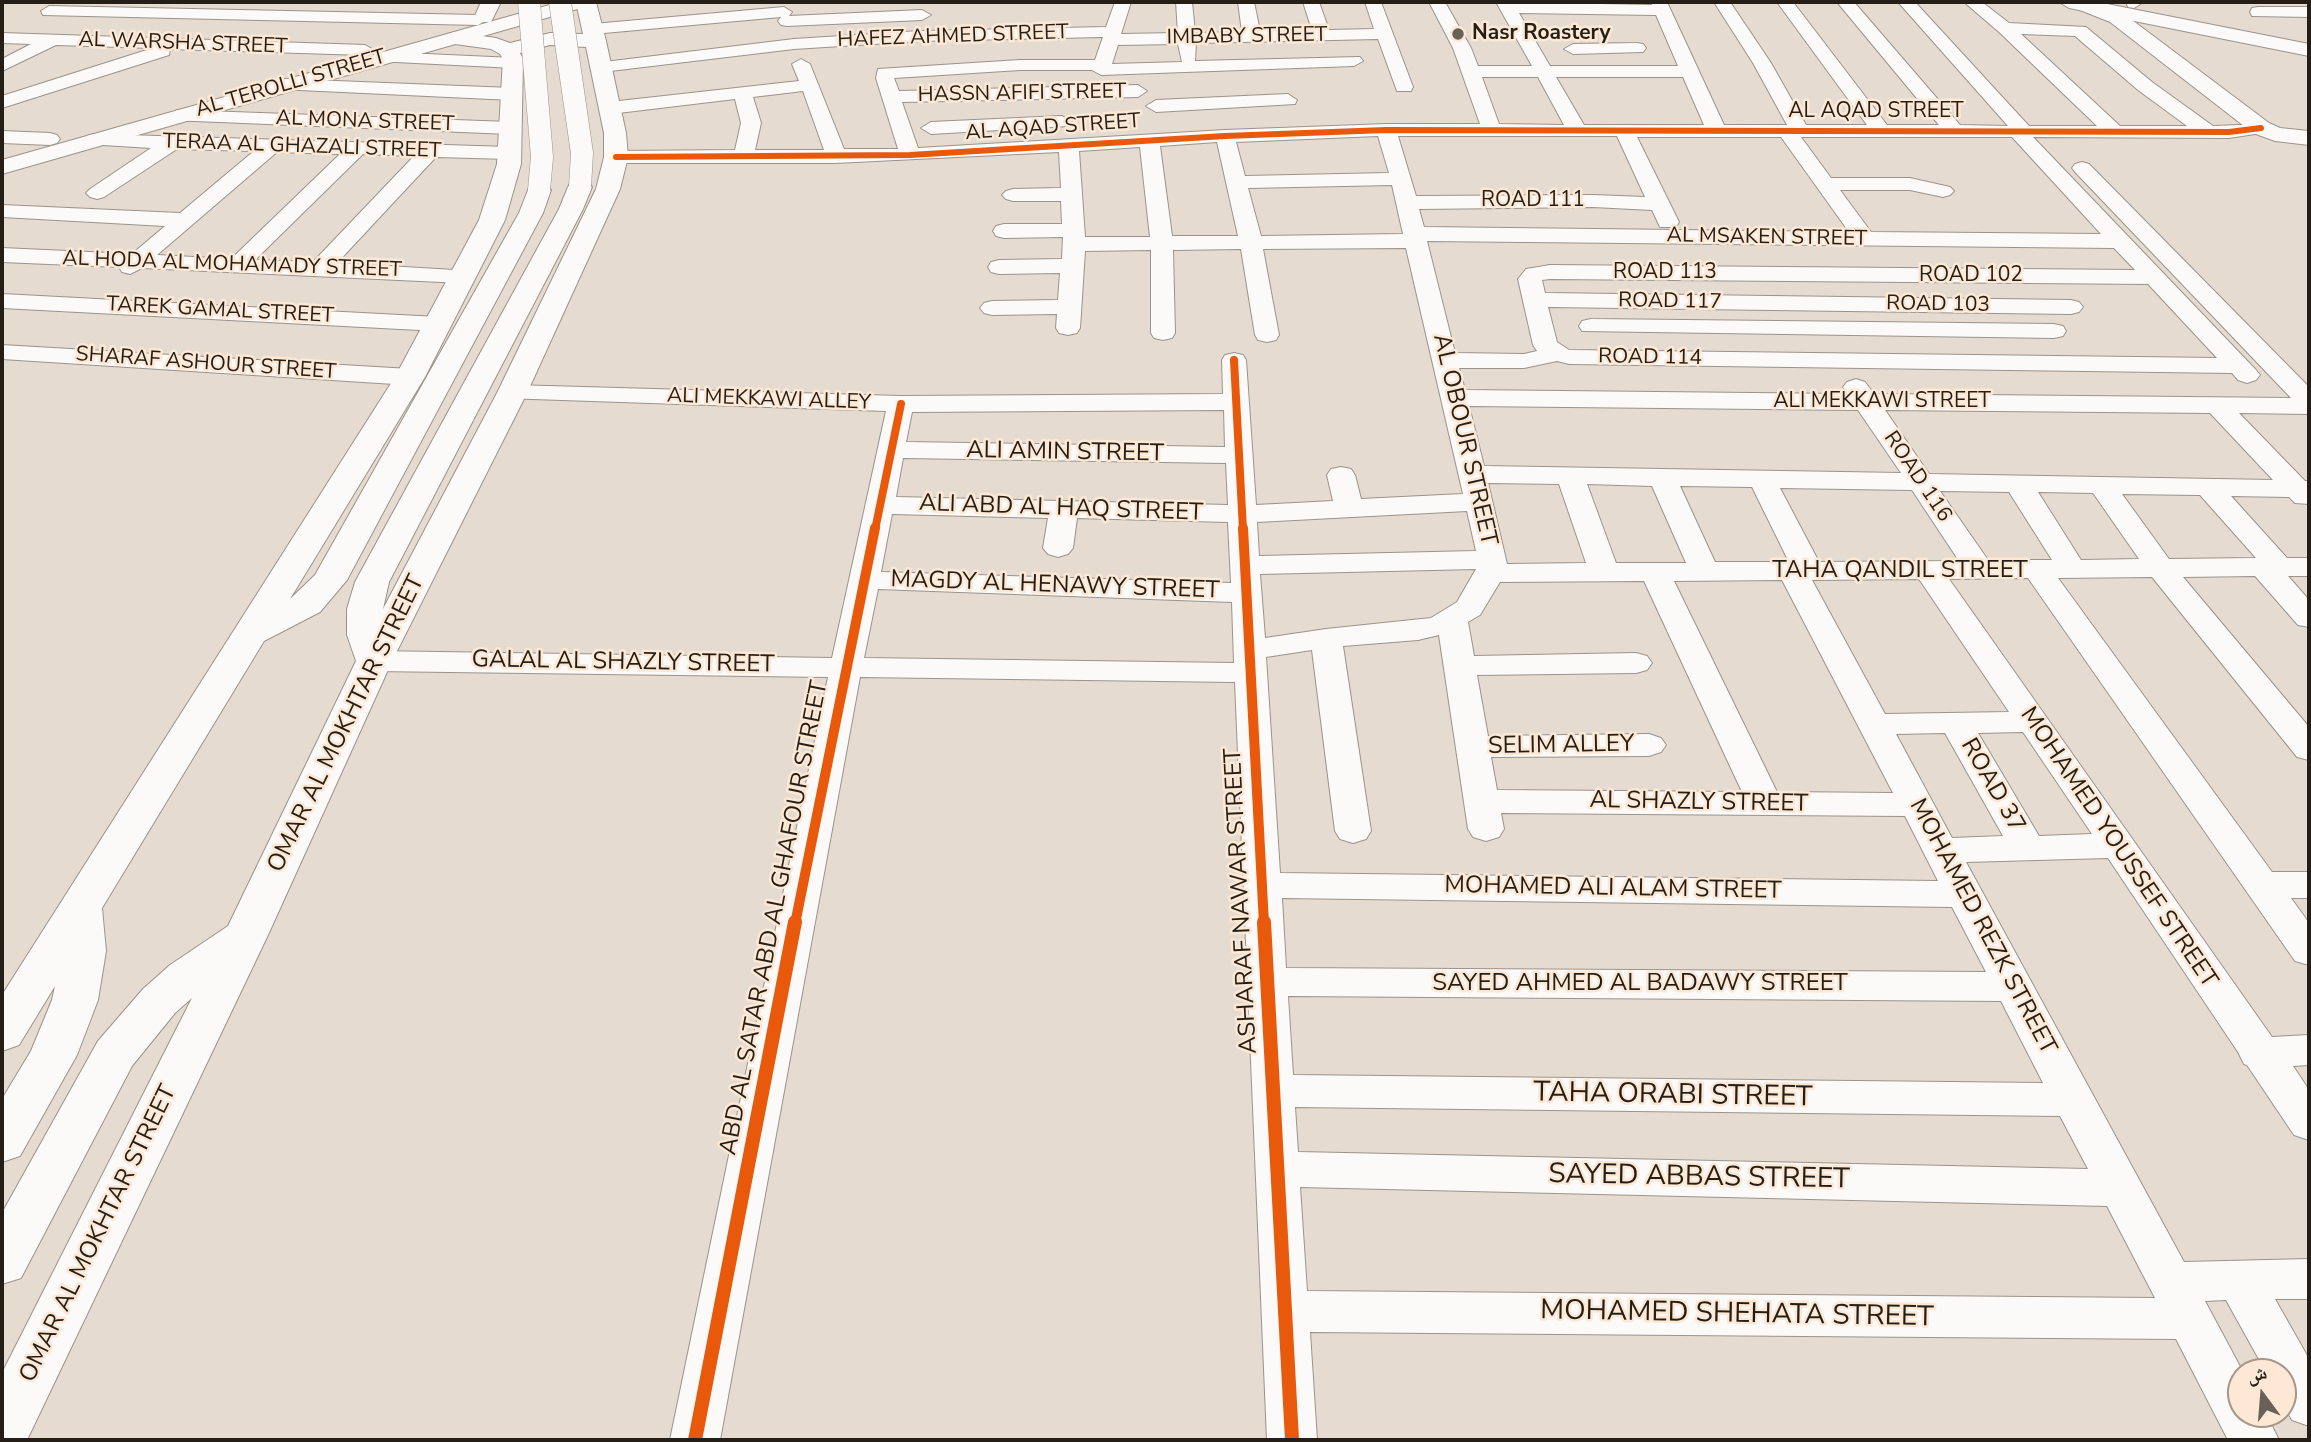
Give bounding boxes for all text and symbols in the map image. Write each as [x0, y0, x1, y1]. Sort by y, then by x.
street label: HAFEZ AHMED STREET [837, 20, 1069, 54]
place label: Nasr Roastery [1472, 21, 1610, 47]
street label: IMBABY STREET [1166, 23, 1328, 51]
marker: Nasr Roastery [1450, 26, 1466, 42]
street label: AL WARSHA STREET [78, 28, 288, 60]
street label: AL TEROLLI STREET [193, 45, 389, 123]
street label: HASSN AFIFI STREET [918, 80, 1126, 108]
street label: AL AQAD STREET [1788, 99, 1964, 125]
street label: AL MONA STREET [275, 106, 455, 138]
street label: AL AQAD STREET [965, 109, 1141, 147]
street label: TERAA AL GHAZALI STREET [162, 130, 442, 164]
street label: ROAD 111 [1481, 188, 1585, 214]
street label: AL MSAKEN STREET [1666, 224, 1868, 252]
street label: AL HODA AL MOHAMADY STREET [62, 246, 402, 284]
street label: ROAD 113 [1613, 260, 1717, 286]
street label: ROAD 102 [1919, 263, 2023, 289]
street label: ROAD 117 [1618, 288, 1722, 316]
street label: ROAD 103 [1886, 291, 1990, 319]
street label: TAREK GAMAL STREET [106, 292, 334, 330]
street label: AL OBOUR STREET [1426, 331, 1502, 549]
street label: SHARAF ASHOUR STREET [75, 342, 337, 386]
street label: ROAD 114 [1598, 344, 1702, 372]
street label: ALI MEKKAWI ALLEY [667, 384, 871, 416]
street label: ALI MEKKAWI STREET [1773, 389, 1991, 415]
street label: ROAD 116 [1878, 427, 1956, 527]
street label: ALI AMIN STREET [966, 437, 1164, 469]
street label: ALI ABD AL HAQ STREET [918, 490, 1204, 528]
street label: TAHA QANDIL STREET [1772, 557, 2028, 585]
street label: MAGDY AL HENAWY STREET [890, 566, 1220, 606]
street label: OMAR AL MOKHTAR STREET [262, 571, 432, 877]
street label: GALAL AL SHAZLY STREET [471, 646, 775, 680]
street label: ABD AL SATAR ABD AL GHAFOUR STREET [715, 678, 835, 1158]
street label: MOHAMED YOUSSEF STREET [2013, 702, 2223, 994]
street label: SELIM ALLEY [1488, 730, 1634, 762]
street label: ROAD 37 [1953, 734, 2031, 838]
street label: ASHARAF NAWAR STREET [1220, 747, 1264, 1055]
street label: AL SHAZLY STREET [1589, 787, 1809, 819]
street label: MOHAMED REZK STREET [1902, 794, 2062, 1060]
street label: MOHAMED ALI ALAM STREET [1444, 872, 1782, 906]
street label: SAYED AHMED AL BADAWY STREET [1432, 970, 1848, 998]
street label: TAHA ORABI STREET [1533, 1077, 1813, 1115]
street label: OMAR AL MOKHTAR STREET [14, 1081, 184, 1387]
street label: SAYED ABBAS STREET [1548, 1159, 1850, 1197]
street label: MOHAMED SHEHATA STREET [1540, 1295, 1934, 1335]
north arrow [2227, 1358, 2297, 1428]
text: ش [2243, 1359, 2270, 1390]

